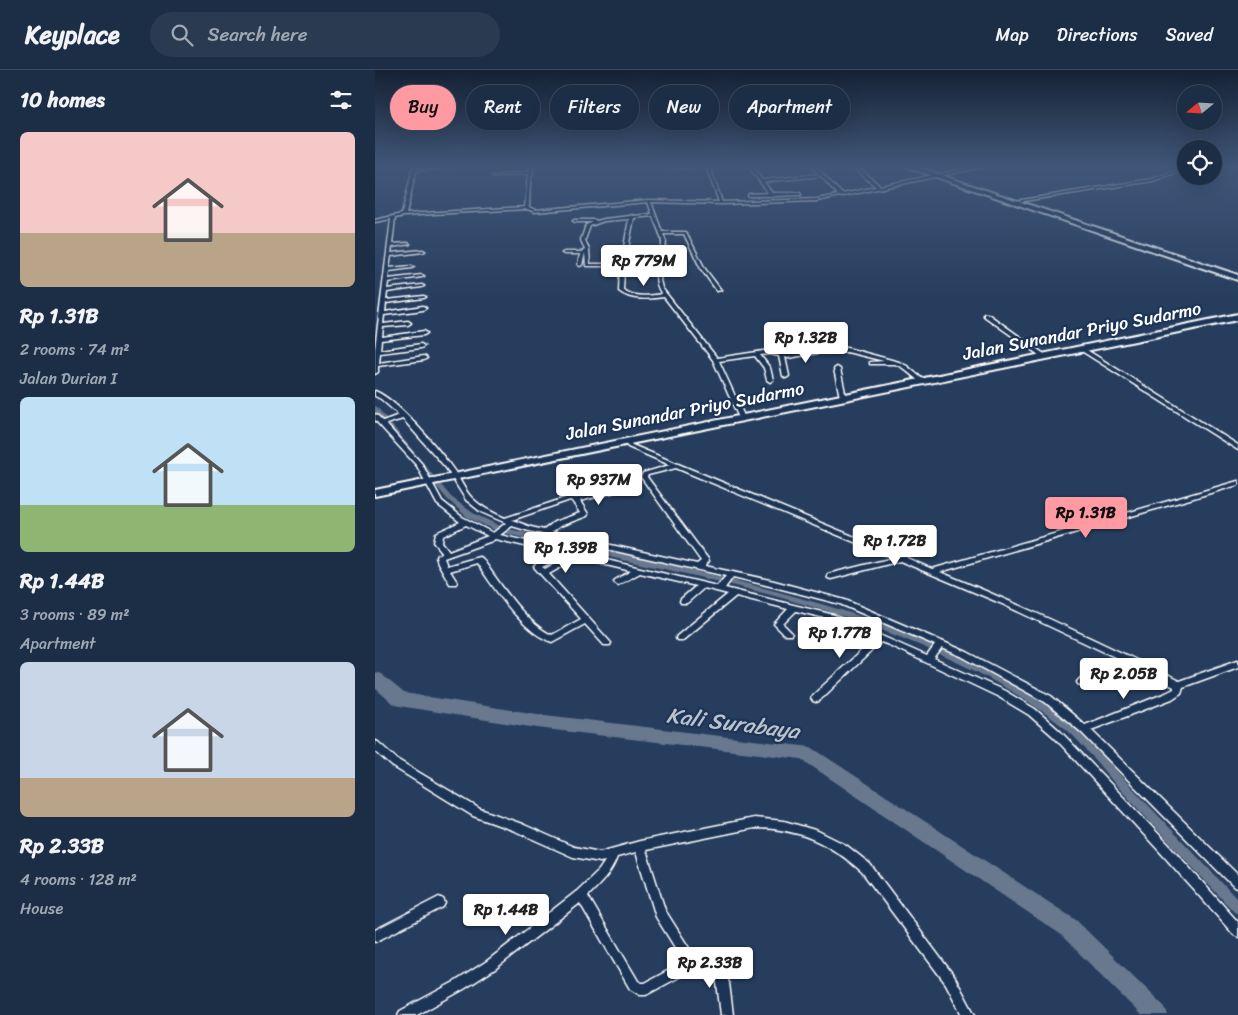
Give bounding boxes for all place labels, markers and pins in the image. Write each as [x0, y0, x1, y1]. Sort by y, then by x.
pin: Rp 779M [598, 244, 690, 287]
pin: Rp 1.32B [754, 322, 858, 364]
pin: Rp 937M [553, 464, 645, 506]
pin: Rp 1.31B [1034, 496, 1138, 539]
pin: Rp 1.72B [843, 524, 947, 567]
pin: Rp 1.39B [514, 532, 618, 574]
pin: Rp 1.77B [788, 616, 892, 659]
pin: Rp 2.05B [1072, 658, 1176, 700]
pin: Rp 1.44B [454, 894, 558, 936]
pin: Rp 2.33B [658, 946, 762, 989]

